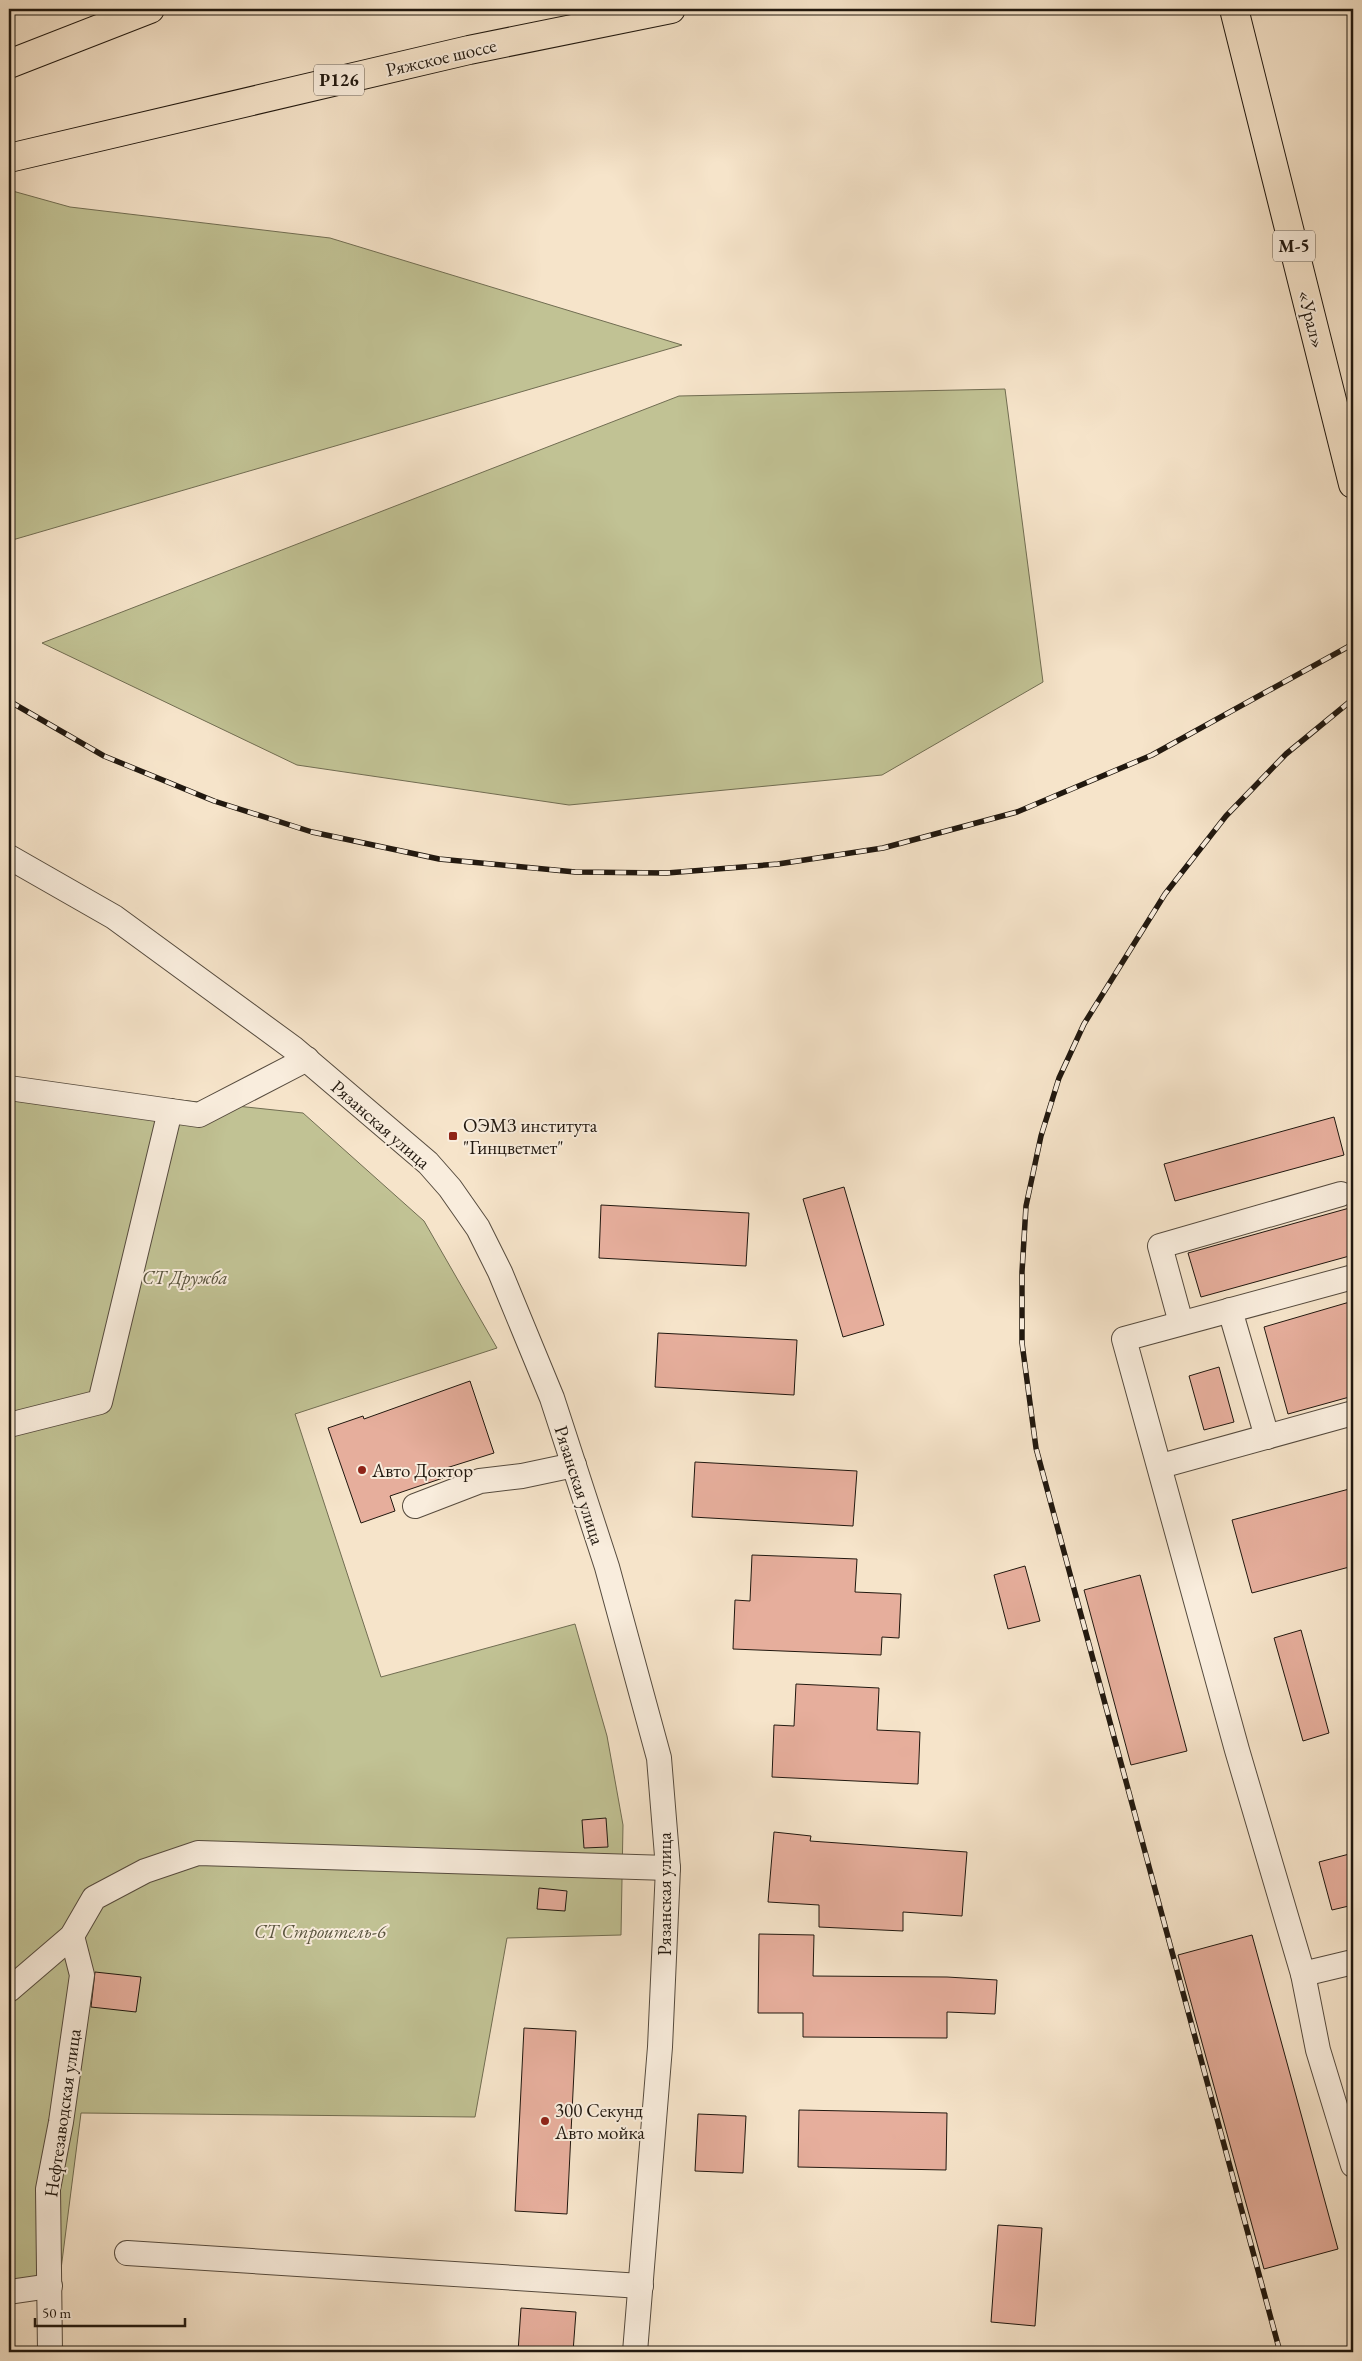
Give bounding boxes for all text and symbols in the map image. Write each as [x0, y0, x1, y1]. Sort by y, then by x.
street label: Ряжское шоссе [383, 33, 499, 82]
road number: Р126 [314, 64, 364, 96]
road number: М-5 [1273, 230, 1315, 262]
street label: «Урал» [1292, 287, 1331, 351]
street label: Рязанская улица [326, 1074, 436, 1175]
place label: ОЭМЗ института "Гинцветмет" [463, 1113, 598, 1160]
marker: ОЭМЗ института "Гинцветмет" [447, 1130, 459, 1142]
park label: СТ Дружба [142, 1265, 228, 1290]
street label: Рязанская улица [549, 1422, 611, 1548]
place label: Авто Доктор [371, 1458, 473, 1483]
marker: Авто Доктор [356, 1464, 368, 1476]
street label: Рязанская улица [652, 1832, 677, 1956]
park label: СТ Строитель-6 [254, 1919, 388, 1944]
street label: Нефтезаводская улица [38, 2027, 87, 2199]
place label: 300 Секунд Авто мойка [554, 2098, 645, 2145]
marker: 300 Секунд Авто мойка [539, 2115, 551, 2127]
scale bar [35, 2296, 185, 2328]
text: 50 m [42, 2303, 71, 2322]

